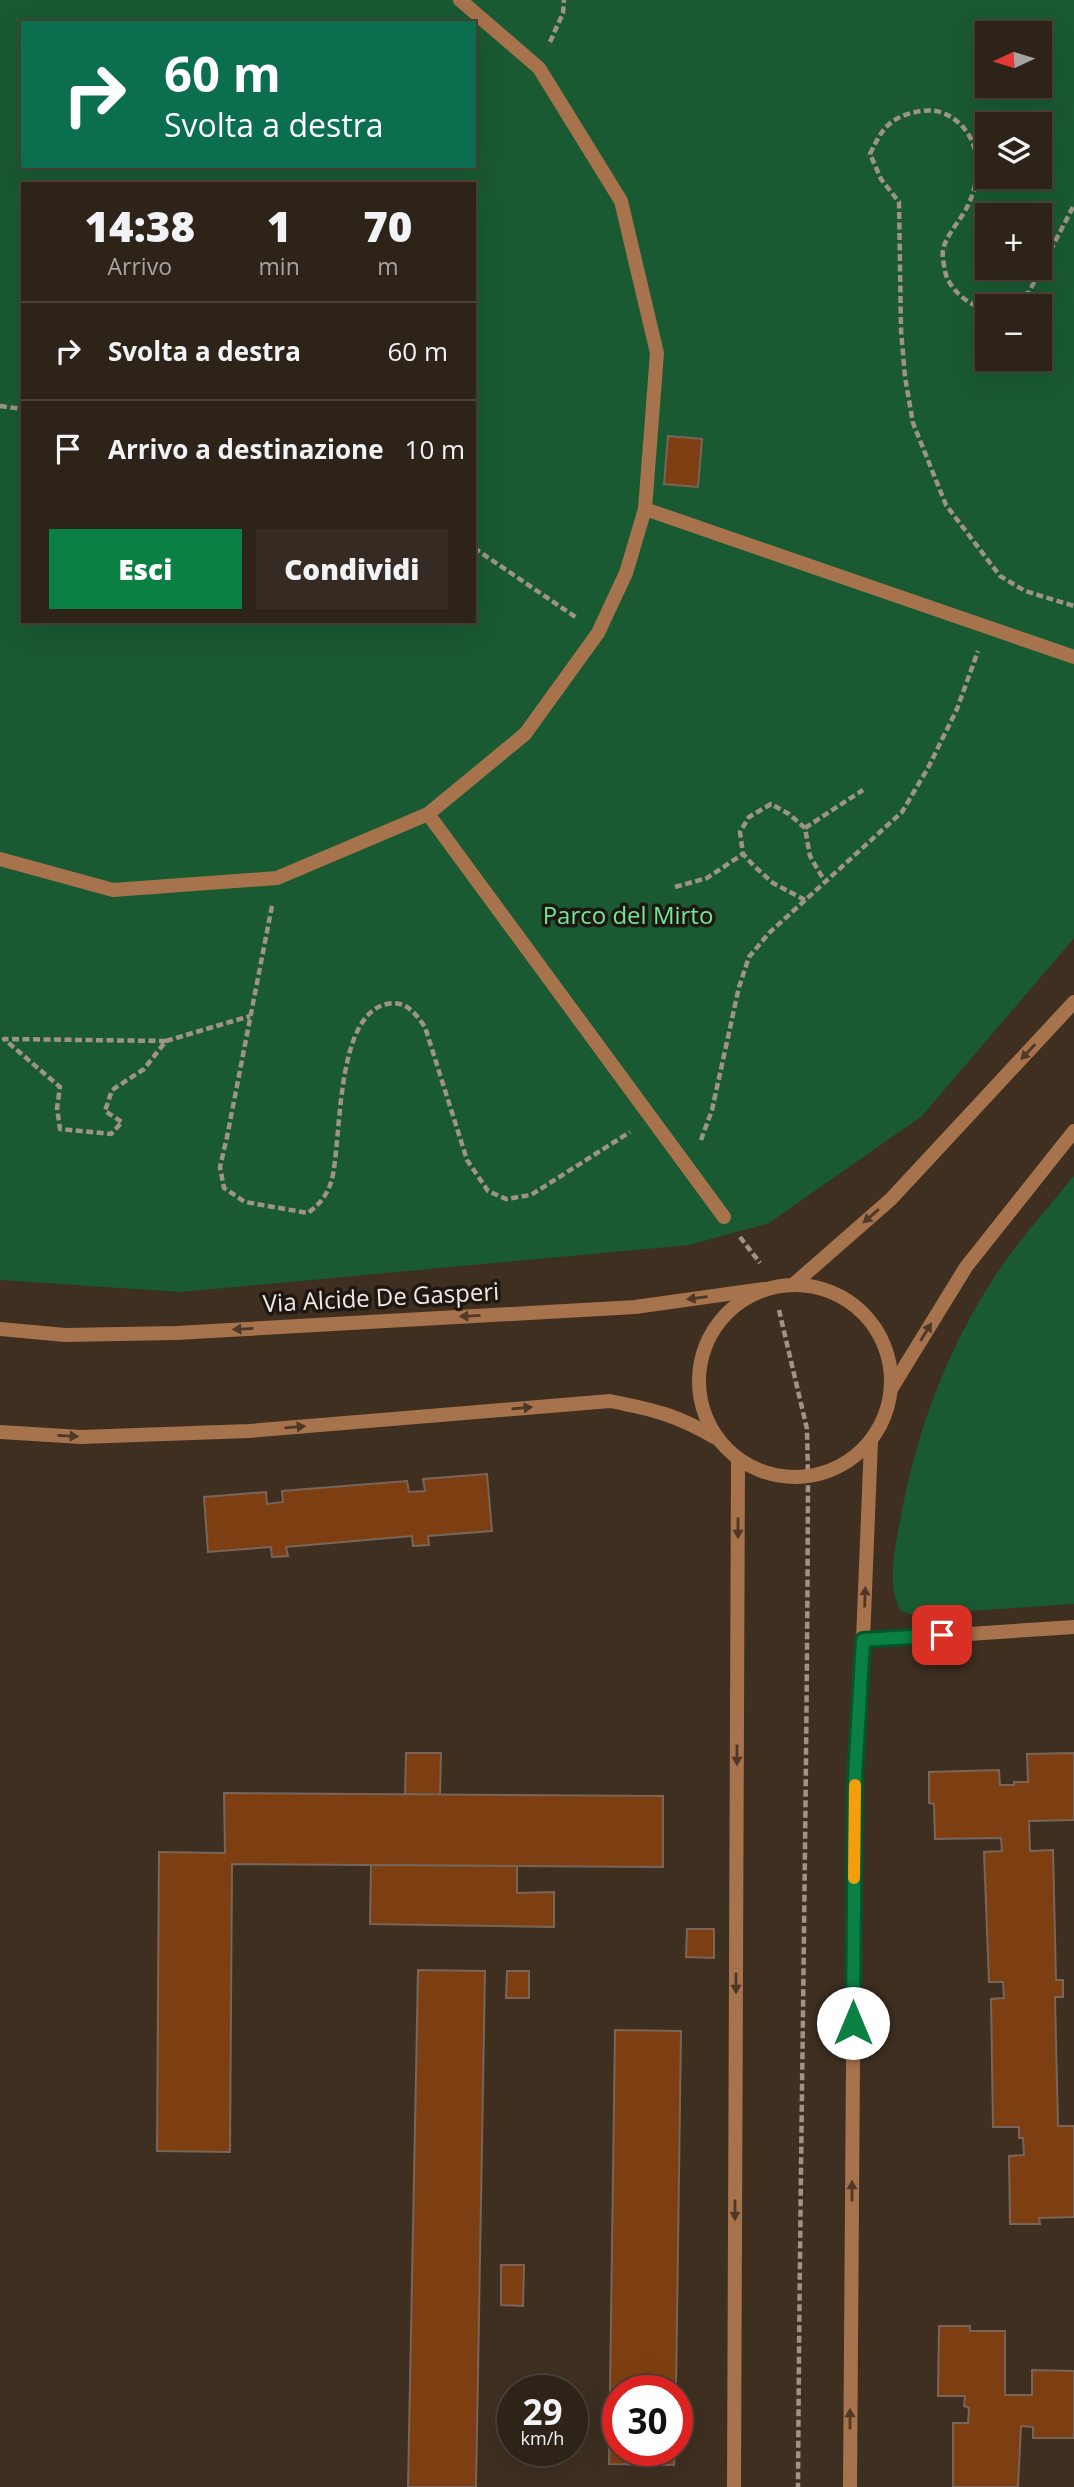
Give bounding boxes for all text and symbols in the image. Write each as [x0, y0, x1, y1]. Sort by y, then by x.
north arrow [975, 21, 1052, 98]
map controls [975, 21, 1052, 371]
text: 60 m [164, 40, 281, 106]
icon: right [49, 49, 140, 140]
text: Svolta a destra [164, 103, 384, 146]
button: layers [975, 112, 1052, 189]
text: 14:38 [84, 197, 195, 254]
text: 1 [267, 197, 291, 254]
text: 70 [363, 197, 412, 254]
button: + [975, 203, 1052, 280]
text: Arrivo [108, 250, 172, 282]
text: min [259, 250, 300, 282]
text: m [377, 250, 399, 282]
button: − [975, 294, 1052, 371]
icon: right [49, 332, 87, 370]
text: Svolta a destra [108, 333, 301, 369]
text: 60 m [387, 333, 448, 369]
icon: arrive [49, 430, 87, 468]
text: Arrivo a destinazione [108, 431, 384, 467]
text: 10 m [405, 431, 465, 467]
button: Esci [49, 529, 242, 609]
button: Condividi [256, 529, 448, 609]
park label: Parco del Mirto [543, 898, 713, 931]
one-way arrow [1020, 1043, 1036, 1060]
one-way arrow [863, 1208, 880, 1224]
street label: Via Alcide De Gasperi [262, 1274, 500, 1319]
one-way arrow [685, 1293, 707, 1304]
one-way arrow [459, 1311, 481, 1322]
one-way arrow [920, 1323, 933, 1342]
one-way arrow [232, 1324, 254, 1335]
one-way arrow [511, 1402, 533, 1413]
one-way arrow [285, 1421, 307, 1432]
one-way arrow [57, 1431, 79, 1442]
one-way arrow [732, 1517, 744, 1539]
one-way arrow [859, 1585, 870, 1607]
pin [912, 1605, 972, 1665]
icon: arrive [923, 1616, 961, 1654]
one-way arrow [731, 1745, 743, 1767]
one-way arrow [730, 1972, 742, 1994]
position arrow [816, 1986, 890, 2060]
one-way arrow [846, 2180, 858, 2202]
one-way arrow [729, 2200, 741, 2222]
speed limit sign: 30 [602, 2375, 693, 2466]
text: 29 [522, 2388, 563, 2435]
one-way arrow [844, 2408, 856, 2430]
text: km/h [521, 2426, 564, 2450]

